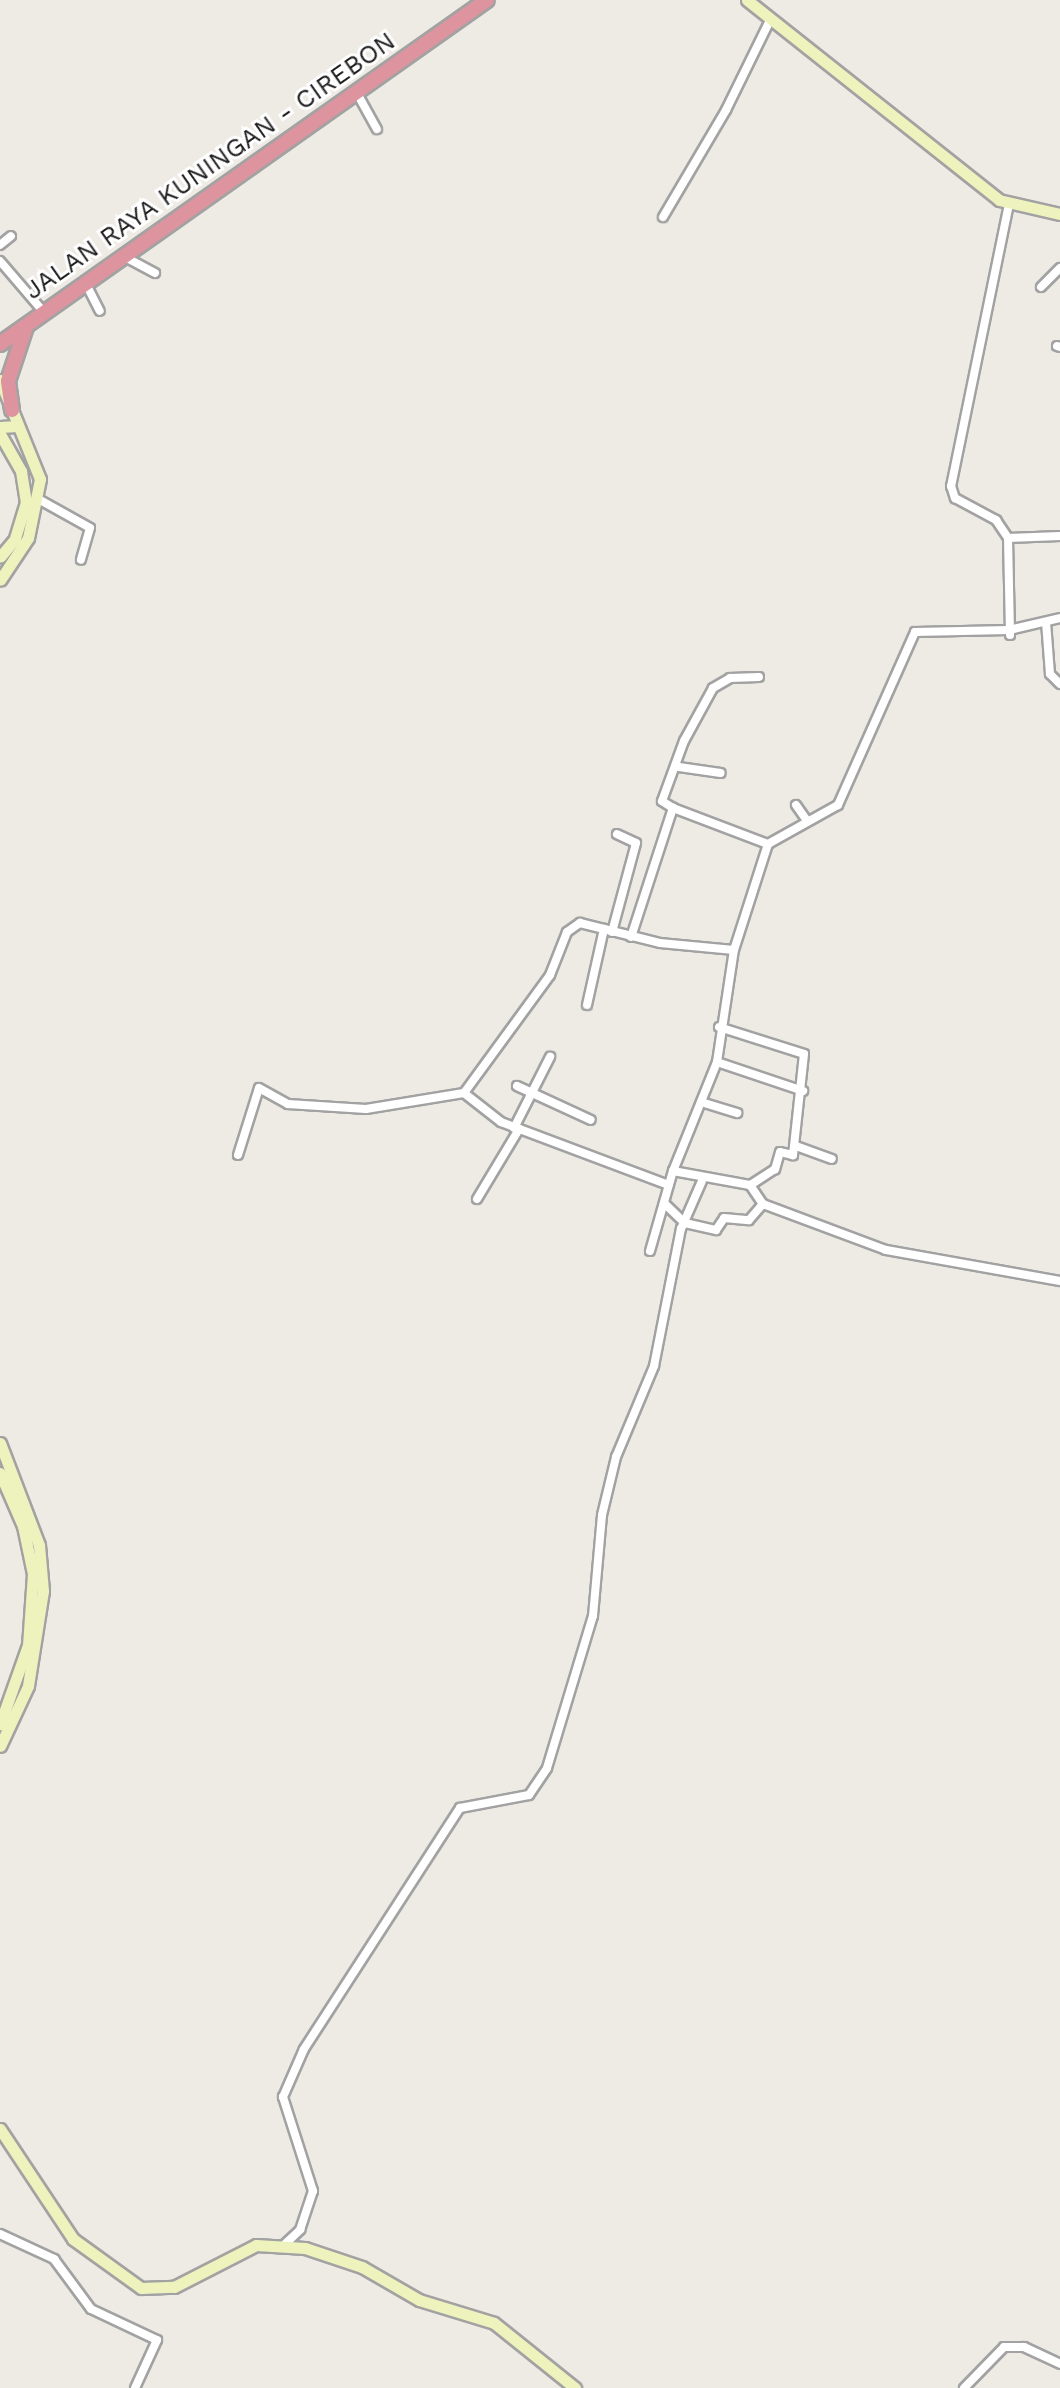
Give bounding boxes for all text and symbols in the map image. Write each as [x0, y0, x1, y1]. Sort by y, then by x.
street label: JALAN RAYA KUNINGAN - CIREBON [18, 25, 402, 307]

